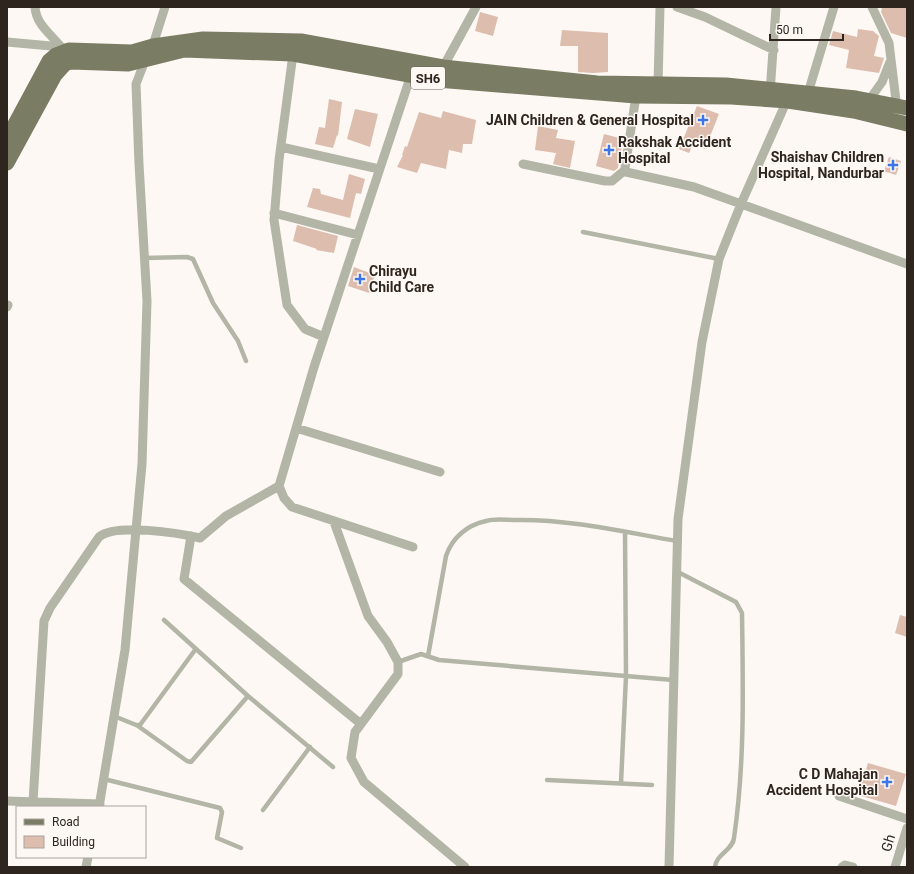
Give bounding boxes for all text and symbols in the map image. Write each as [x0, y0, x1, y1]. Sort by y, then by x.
scale bar [770, 16, 843, 42]
text: 50 m [776, 23, 803, 37]
road number: SH6 [411, 67, 445, 89]
place label: JAIN Children & General Hospital [486, 112, 694, 128]
marker: JAIN Children & General Hospital [697, 114, 709, 126]
place label: Rakshak Accident Hospital [618, 134, 731, 166]
marker: Rakshak Accident Hospital [603, 144, 615, 156]
place label: Shaishav Children Hospital, Nandurbar [758, 149, 884, 181]
marker: Shaishav Children Hospital, Nandurbar [887, 159, 899, 171]
place label: Chirayu Child Care [369, 263, 434, 295]
marker: Chirayu Child Care [354, 273, 366, 285]
place label: C D Mahajan Accident Hospital [766, 766, 878, 798]
marker: C D Mahajan Accident Hospital [881, 776, 893, 788]
legend [16, 806, 146, 858]
text: Road [52, 815, 80, 829]
street label: Gh [878, 832, 898, 854]
text: Building [52, 835, 95, 849]

